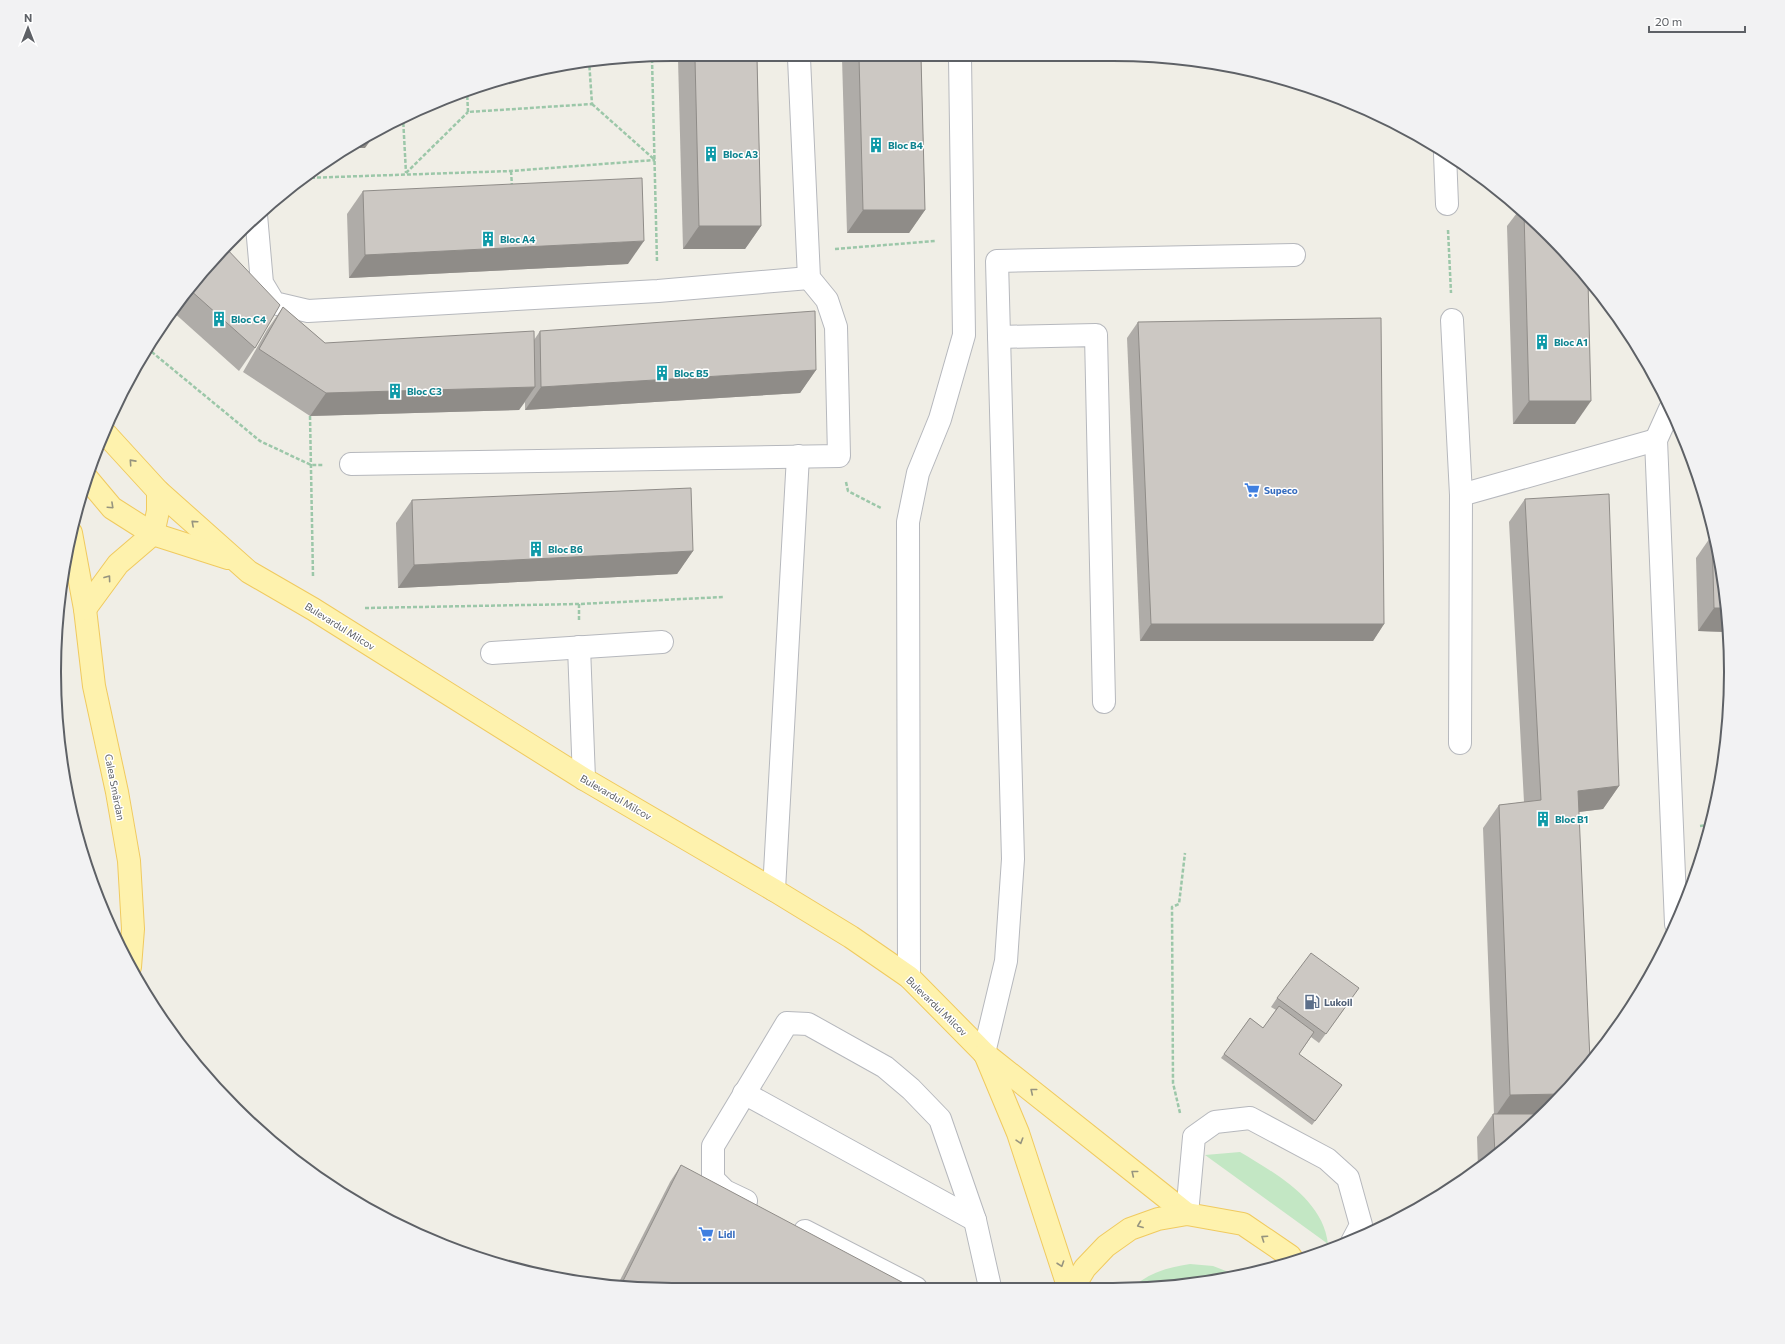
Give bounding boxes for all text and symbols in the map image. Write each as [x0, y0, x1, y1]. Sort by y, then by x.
north arrow [8, 8, 48, 48]
scale bar [1649, 8, 1745, 34]
text: N [24, 11, 32, 24]
text: 20 m [1655, 14, 1682, 28]
building icon: Bloc B4 [867, 136, 885, 154]
place label: Bloc B4 [888, 139, 923, 151]
building icon: Bloc A3 [702, 145, 720, 163]
place label: Bloc A3 [723, 148, 758, 160]
building icon: Bloc A4 [479, 230, 497, 248]
place label: Bloc A4 [500, 233, 535, 245]
building icon: Bloc C4 [210, 310, 228, 328]
place label: Bloc C4 [231, 313, 266, 325]
building icon: Bloc A1 [1533, 333, 1551, 351]
place label: Bloc A1 [1554, 336, 1588, 348]
building icon: Bloc B5 [653, 364, 671, 382]
place label: Bloc B5 [674, 367, 709, 379]
building icon: Bloc C3 [386, 382, 404, 400]
place label: Bloc C3 [407, 385, 442, 397]
one-way arrow [129, 459, 136, 467]
supermarket icon: Supeco [1243, 481, 1261, 499]
place label: Supeco [1264, 484, 1298, 496]
one-way arrow [106, 501, 114, 509]
one-way arrow [191, 521, 199, 528]
building icon: Bloc B6 [527, 540, 545, 558]
place label: Bloc B6 [548, 543, 583, 555]
one-way arrow [103, 575, 111, 582]
street label: Bulevardul Milcov [303, 600, 377, 652]
street label: Calea Smârdan [103, 753, 127, 821]
street label: Bulevardul Milcov [578, 772, 654, 822]
building icon: Bloc B1 [1534, 810, 1552, 828]
place label: Bloc B1 [1555, 813, 1588, 825]
street label: Bulevardul Milcov [904, 974, 970, 1038]
fuel station icon: Lukoil [1303, 993, 1321, 1011]
place label: Lukoil [1324, 996, 1353, 1008]
one-way arrow [1030, 1089, 1037, 1096]
one-way arrow [1015, 1137, 1024, 1144]
one-way arrow [1132, 1170, 1139, 1177]
one-way arrow [1137, 1221, 1144, 1229]
supermarket icon: Lidl [697, 1225, 715, 1243]
place label: Lidl [718, 1228, 735, 1240]
one-way arrow [1261, 1236, 1268, 1243]
one-way arrow [1056, 1261, 1064, 1268]

